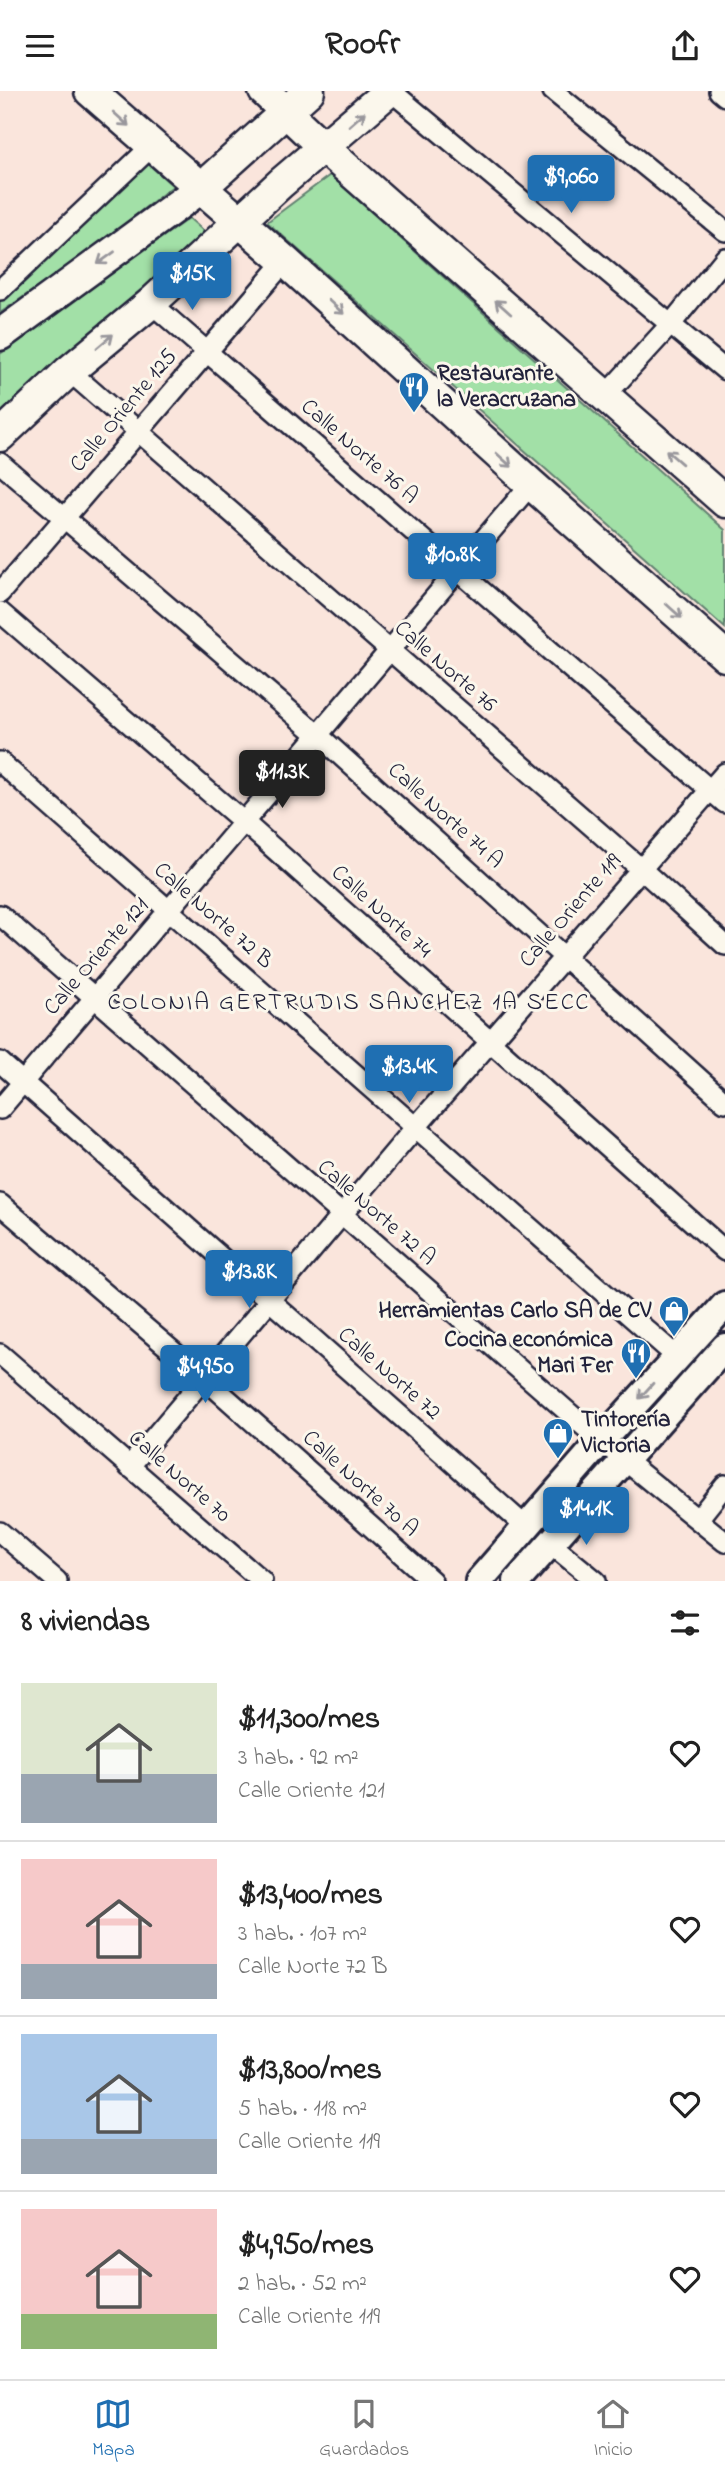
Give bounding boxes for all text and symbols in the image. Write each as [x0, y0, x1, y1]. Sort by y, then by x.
text: Roofr [325, 22, 400, 69]
icon: menu [21, 27, 59, 65]
icon: share [666, 27, 704, 65]
one-way arrow [112, 110, 129, 127]
one-way arrow [348, 111, 365, 128]
pin: $9,060 [514, 155, 628, 215]
text: $9,060 [544, 161, 598, 194]
one-way arrow [97, 251, 116, 265]
pin: $15K [151, 253, 233, 312]
text: $15K [169, 258, 215, 291]
one-way arrow [327, 298, 344, 315]
one-way arrow [495, 298, 512, 315]
one-way arrow [96, 333, 114, 349]
street label: Calle Oriente 125 [62, 342, 186, 480]
place label: Restaurante la Veracruzana [437, 358, 576, 417]
restaurant icon: Restaurante la Veracruzana [397, 370, 431, 414]
street label: Calle Norte 76 A [293, 391, 425, 513]
one-way arrow [665, 449, 683, 465]
one-way arrow [495, 451, 512, 468]
pin: $10.8K [395, 533, 509, 593]
text: $10.8K [424, 539, 480, 572]
one-way arrow [665, 603, 683, 619]
street label: Calle Norte 76 [386, 613, 504, 721]
pin: $11.3K [225, 751, 339, 810]
street label: Calle Norte 74 A [380, 755, 510, 877]
text: $11.3K [255, 756, 309, 789]
street label: Calle Oriente 119 [512, 846, 630, 975]
street label: Calle Norte 72 B [146, 855, 280, 977]
street label: Calle Norte 74 [323, 858, 439, 967]
street label: Calle Oriente 121 [36, 891, 158, 1023]
district label: COLONIA GERTRUDIS SANCHEZ 1A SECC [108, 986, 590, 1021]
pin: $13.4K [352, 1045, 466, 1105]
text: $13.4K [381, 1051, 437, 1084]
street label: Calle Norte 72 A [309, 1152, 443, 1274]
pin: $13.8K [192, 1251, 306, 1310]
text: $13.8K [221, 1256, 277, 1289]
shop icon: Herramientas Carlo SA de CV [657, 1294, 691, 1338]
place label: Herramientas Carlo SA de CV [379, 1295, 652, 1328]
street label: Calle Norte 72 [330, 1320, 448, 1428]
place label: Cocina económica Mari Fer [444, 1324, 614, 1383]
restaurant icon: Cocina económica Mari Fer [619, 1336, 653, 1380]
pin: $4,950 [148, 1345, 262, 1405]
text: $4,950 [176, 1351, 234, 1384]
one-way arrow [638, 1382, 654, 1400]
place label: Tintorería Victoria [580, 1404, 670, 1463]
shop icon: Tintorería Victoria [541, 1416, 575, 1460]
street label: Calle Norte 70 [120, 1423, 238, 1531]
street label: Calle Norte 70 A [295, 1423, 425, 1545]
pin: $14.1K [529, 1487, 643, 1547]
text: $14.1K [559, 1493, 613, 1526]
text: 8 viviendas [21, 1601, 150, 1645]
icon: filters [666, 1604, 704, 1642]
text: $11,300/mes [238, 1698, 380, 1742]
icon: home [77, 1711, 161, 1795]
icon: heart [666, 1734, 704, 1772]
text: 3 hab. · 92 m² [238, 1742, 359, 1775]
text: Calle Oriente 121 [238, 1775, 385, 1808]
text: $13,400/mes [238, 1874, 383, 1918]
icon: home [77, 1887, 161, 1971]
icon: heart [666, 1910, 704, 1948]
text: 3 hab. · 107 m² [238, 1918, 367, 1951]
text: Calle Norte 72 B [238, 1951, 387, 1984]
text: $13,800/mes [238, 2049, 382, 2093]
icon: home [77, 2062, 161, 2146]
icon: heart [666, 2085, 704, 2123]
text: 5 hab. · 118 m² [238, 2093, 367, 2126]
text: Calle Oriente 119 [238, 2126, 380, 2159]
text: $4,950/mes [238, 2224, 374, 2268]
icon: home [77, 2237, 161, 2321]
icon: heart [666, 2260, 704, 2298]
text: 2 hab. · 52 m² [238, 2268, 367, 2301]
text: Calle Oriente 119 [238, 2301, 380, 2334]
tab: Mapa [92, 2395, 135, 2464]
tab: Guardados [319, 2395, 409, 2464]
tab: Inicio [594, 2395, 633, 2464]

